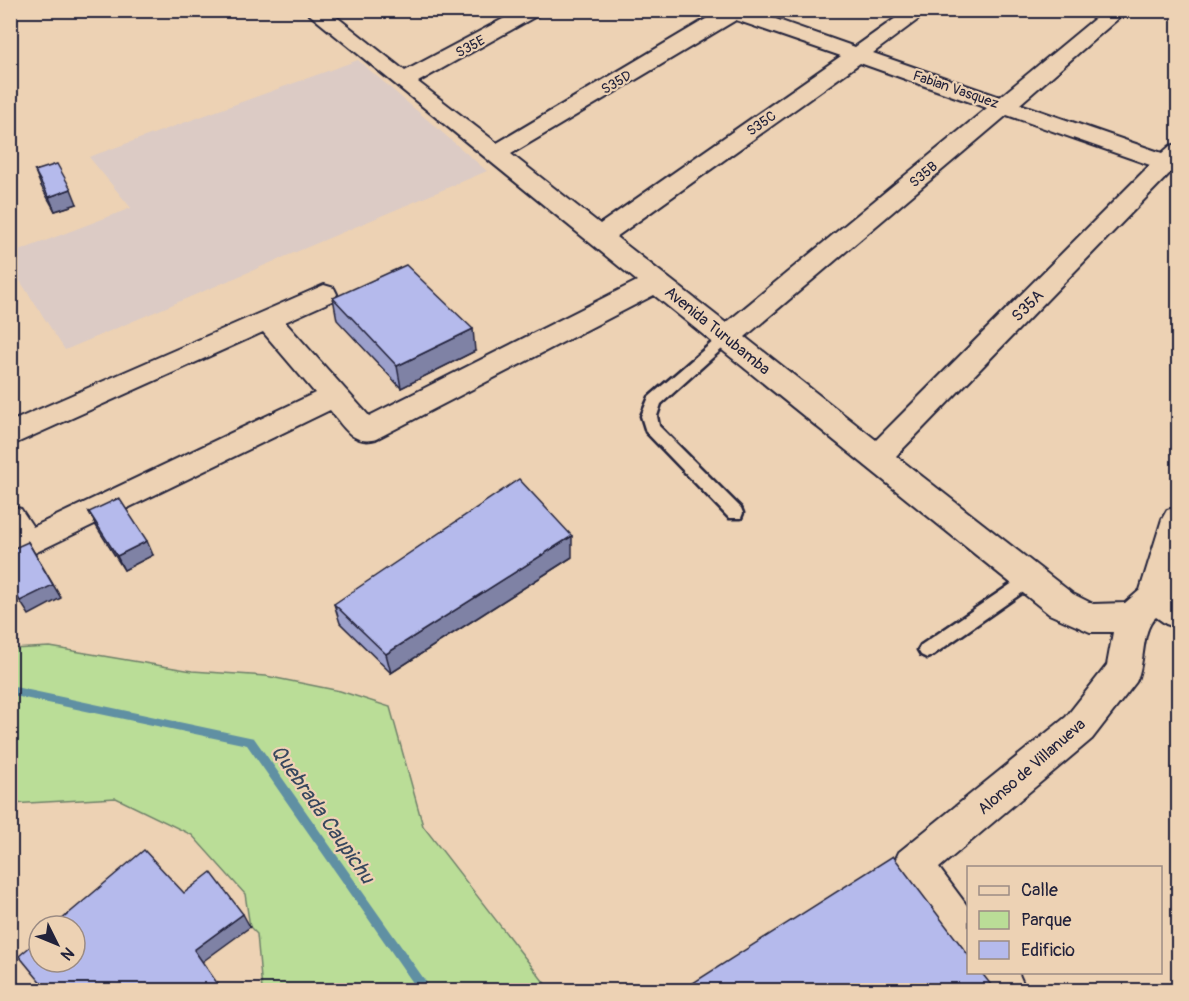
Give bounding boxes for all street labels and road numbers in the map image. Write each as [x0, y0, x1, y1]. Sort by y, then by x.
street label: S35E [453, 32, 488, 61]
street label: S35D [598, 67, 635, 98]
street label: Fabian Vasquez [911, 67, 1001, 112]
street label: S35C [743, 107, 780, 140]
street label: S35B [906, 158, 941, 191]
street label: Avenida Turubamba [661, 282, 774, 379]
street label: S35A [1007, 285, 1048, 326]
street label: Alonso de Villanueva [974, 714, 1090, 819]

